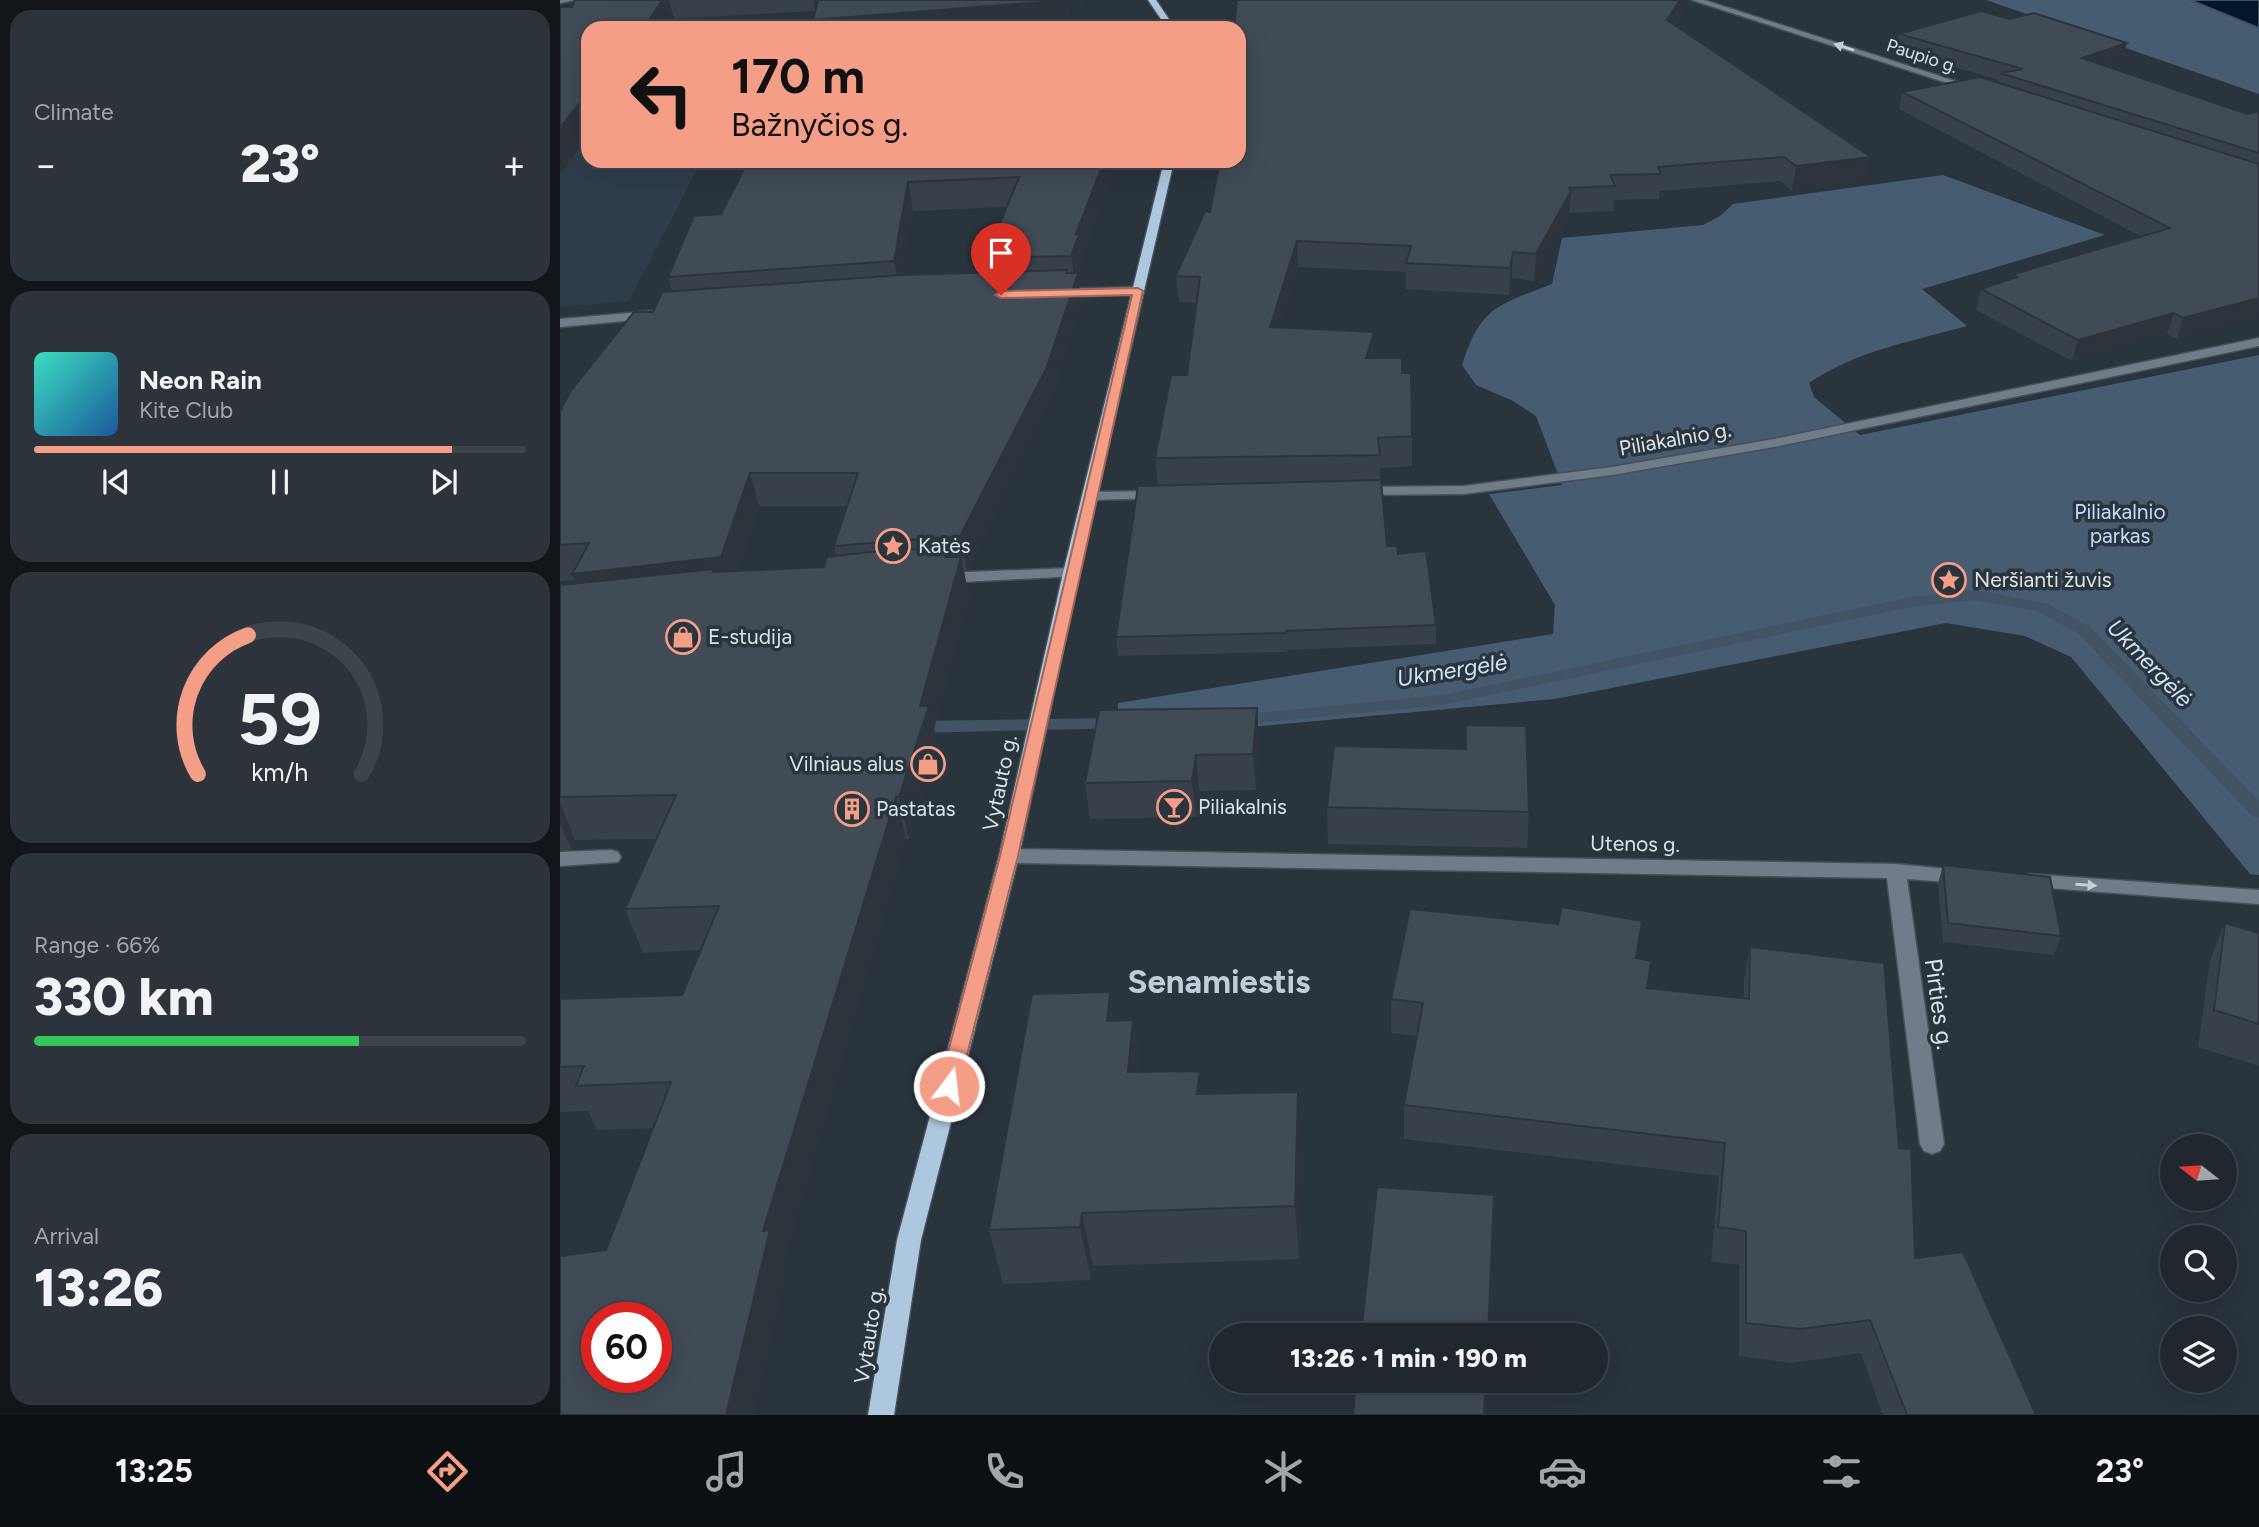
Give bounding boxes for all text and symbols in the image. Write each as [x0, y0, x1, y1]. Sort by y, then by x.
street label: Paupio g. [1884, 34, 1960, 78]
one-way arrow [1833, 41, 1854, 52]
text: 170 m [731, 46, 865, 105]
icon: left [616, 49, 707, 140]
text: Climate [34, 98, 113, 126]
text: Bažnyčios g. [731, 106, 908, 144]
text: 23° [240, 133, 320, 195]
text: − [34, 142, 58, 188]
text: + [502, 142, 526, 188]
pin [971, 223, 1031, 295]
icon: arrive [982, 234, 1020, 272]
text: Neon Rain [139, 364, 262, 396]
text: Kite Club [139, 396, 233, 424]
street label: Piliakalnio g. [1617, 416, 1733, 461]
icon: previous [97, 463, 135, 501]
icon: pause [261, 463, 299, 501]
icon: next [425, 463, 463, 501]
park label: Piliakalnio parkas [2074, 499, 2166, 548]
place icon: Katės [874, 527, 912, 565]
place label: Katės [918, 533, 971, 558]
place icon: Neršianti žuvis [1930, 561, 1968, 599]
place label: Neršianti žuvis [1974, 567, 2112, 592]
water label: Ukmergėlė [2101, 613, 2199, 713]
shop icon: E-studija [664, 618, 702, 656]
place label: E-studija [708, 624, 792, 649]
water label: Ukmergėlė [1395, 647, 1509, 693]
text: 59 [238, 675, 322, 762]
street label: Vytauto g. [977, 732, 1022, 833]
shop icon: Vilniaus alus [909, 745, 947, 783]
place label: Vilniaus alus [789, 751, 904, 776]
text: km/h [251, 756, 309, 786]
bar icon: Piliakalnis [1155, 788, 1193, 826]
building icon: Pastatas [833, 790, 871, 828]
place label: Piliakalnis [1198, 794, 1287, 819]
place label: Pastatas [876, 796, 955, 821]
street label: Utenos g. [1590, 830, 1680, 857]
one-way arrow [2075, 880, 2097, 891]
text: Range · 66% [34, 931, 160, 959]
street label: Pirties g. [1919, 957, 1960, 1051]
district label: Senamiestis [1127, 962, 1311, 1001]
text: 330 km [34, 966, 213, 1028]
position arrow [912, 1049, 986, 1123]
north arrow [2160, 1134, 2236, 1211]
map controls [2160, 1134, 2237, 1393]
text: Arrival [34, 1222, 99, 1250]
button: search [2160, 1225, 2237, 1302]
text: 13:26 [34, 1257, 163, 1319]
street label: Vytauto g. [849, 1285, 889, 1385]
speed limit sign: 60 [581, 1302, 672, 1393]
button: layers [2160, 1316, 2237, 1393]
text: 13:26 · 1 min · 190 m [1290, 1342, 1527, 1374]
icon: directions [423, 1447, 472, 1496]
icon: music [702, 1447, 751, 1496]
icon: phone [980, 1447, 1029, 1496]
icon: climate [1259, 1447, 1308, 1496]
icon: car [1538, 1447, 1587, 1496]
icon: filters [1817, 1447, 1866, 1496]
text: 13:25 [115, 1452, 193, 1490]
text: 23° [2096, 1452, 2144, 1490]

